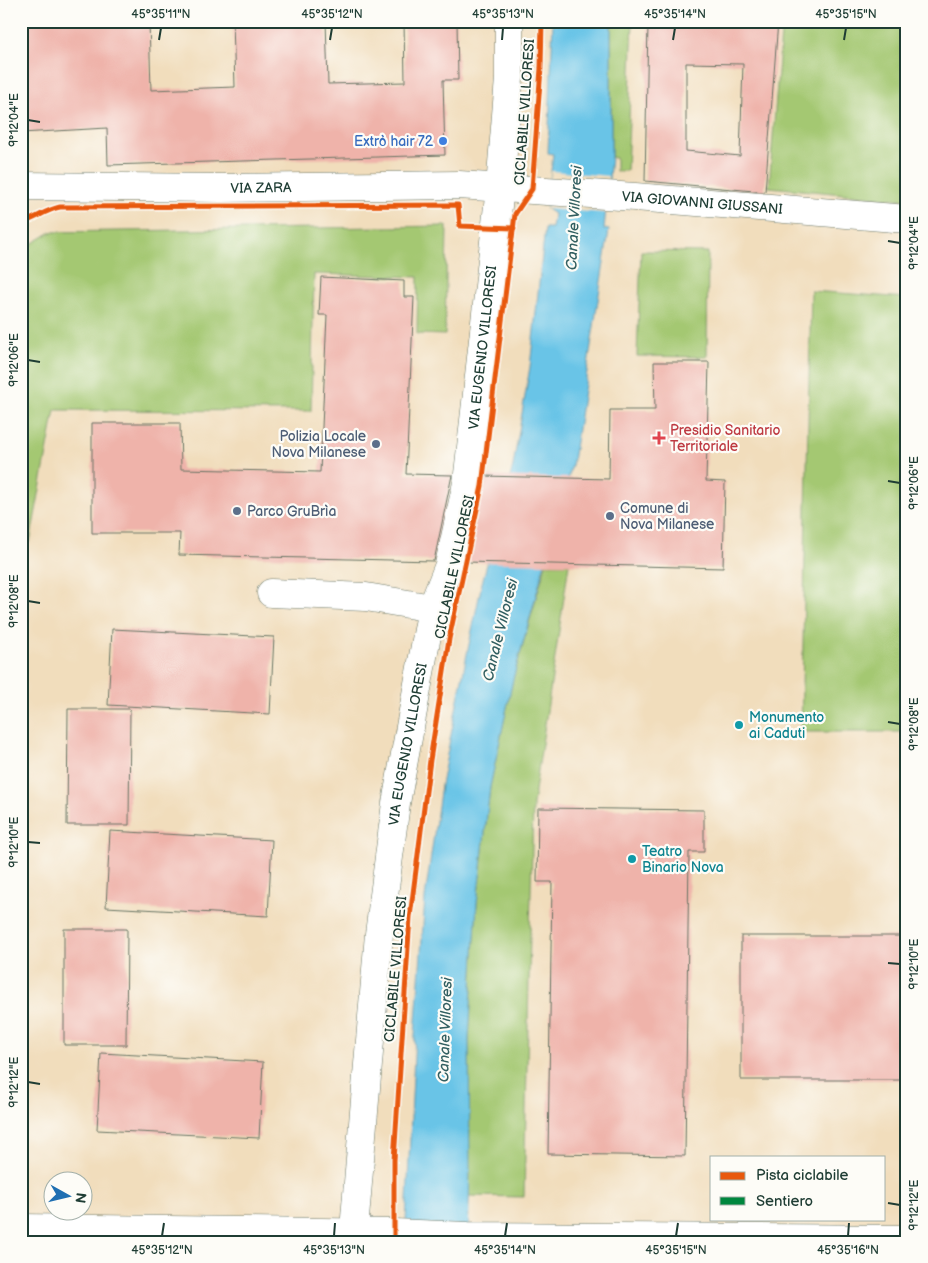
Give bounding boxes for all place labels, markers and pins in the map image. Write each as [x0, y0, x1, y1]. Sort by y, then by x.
place label: Extrò hair 72 [354, 133, 434, 150]
marker: Extrò hair 72 [437, 135, 449, 147]
place label: Presidio Sanitario Territoriale [670, 422, 781, 455]
place label: Polizia Locale Nova Milanese [272, 428, 366, 461]
marker: Presidio Sanitario Territoriale [652, 431, 666, 445]
marker: Polizia Locale Nova Milanese [370, 438, 382, 450]
place label: Comune di Nova Milanese [620, 500, 714, 533]
place label: Parco GruBrìa [247, 503, 336, 520]
marker: Parco GruBrìa [231, 505, 243, 517]
marker: Comune di Nova Milanese [604, 510, 616, 522]
place label: Monumento ai Caduti [749, 709, 824, 742]
marker: Monumento ai Caduti [733, 719, 745, 731]
place label: Teatro Binario Nova [642, 843, 724, 876]
marker: Teatro Binario Nova [626, 853, 638, 865]

